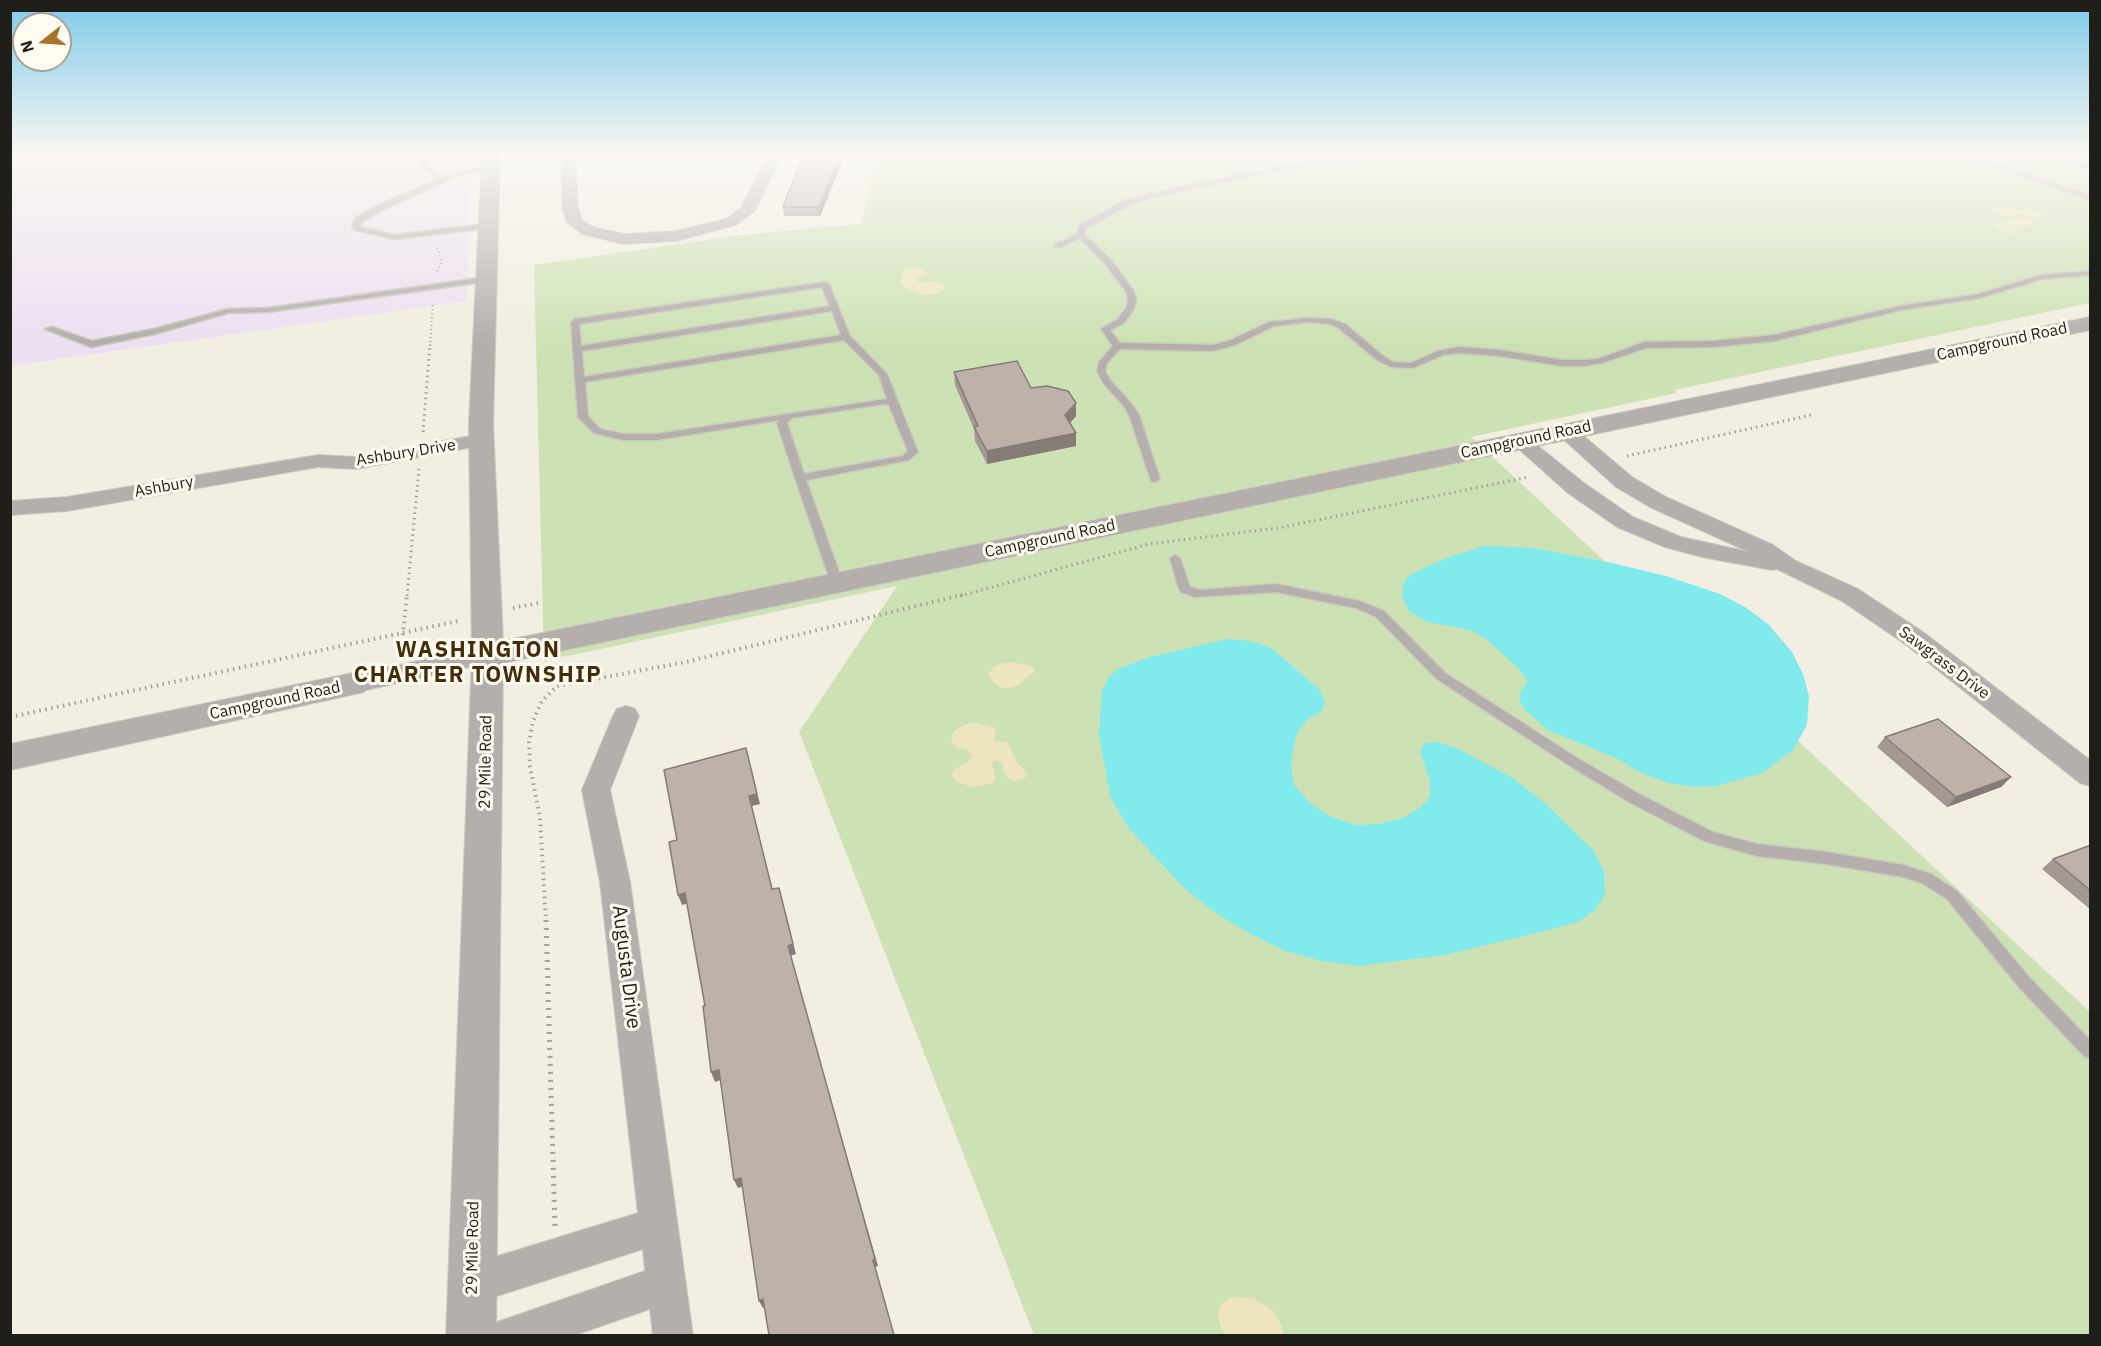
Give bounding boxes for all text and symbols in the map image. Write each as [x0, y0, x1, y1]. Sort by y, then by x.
north arrow [12, 12, 72, 72]
text: N [15, 38, 38, 55]
street label: Campground Road [1935, 319, 2069, 365]
street label: Campground Road [1459, 417, 1593, 463]
street label: Ashbury Drive [355, 436, 457, 470]
street label: Ashbury [133, 472, 195, 502]
street label: Campground Road [983, 516, 1117, 562]
street label: Sawgrass Drive [1895, 623, 1993, 703]
district label: WASHINGTON CHARTER TOWNSHIP [354, 638, 602, 690]
street label: Campground Road [208, 678, 342, 724]
street label: 29 Mile Road [476, 715, 496, 809]
street label: Augusta Drive [607, 904, 645, 1030]
street label: 29 Mile Road [463, 1201, 483, 1295]

